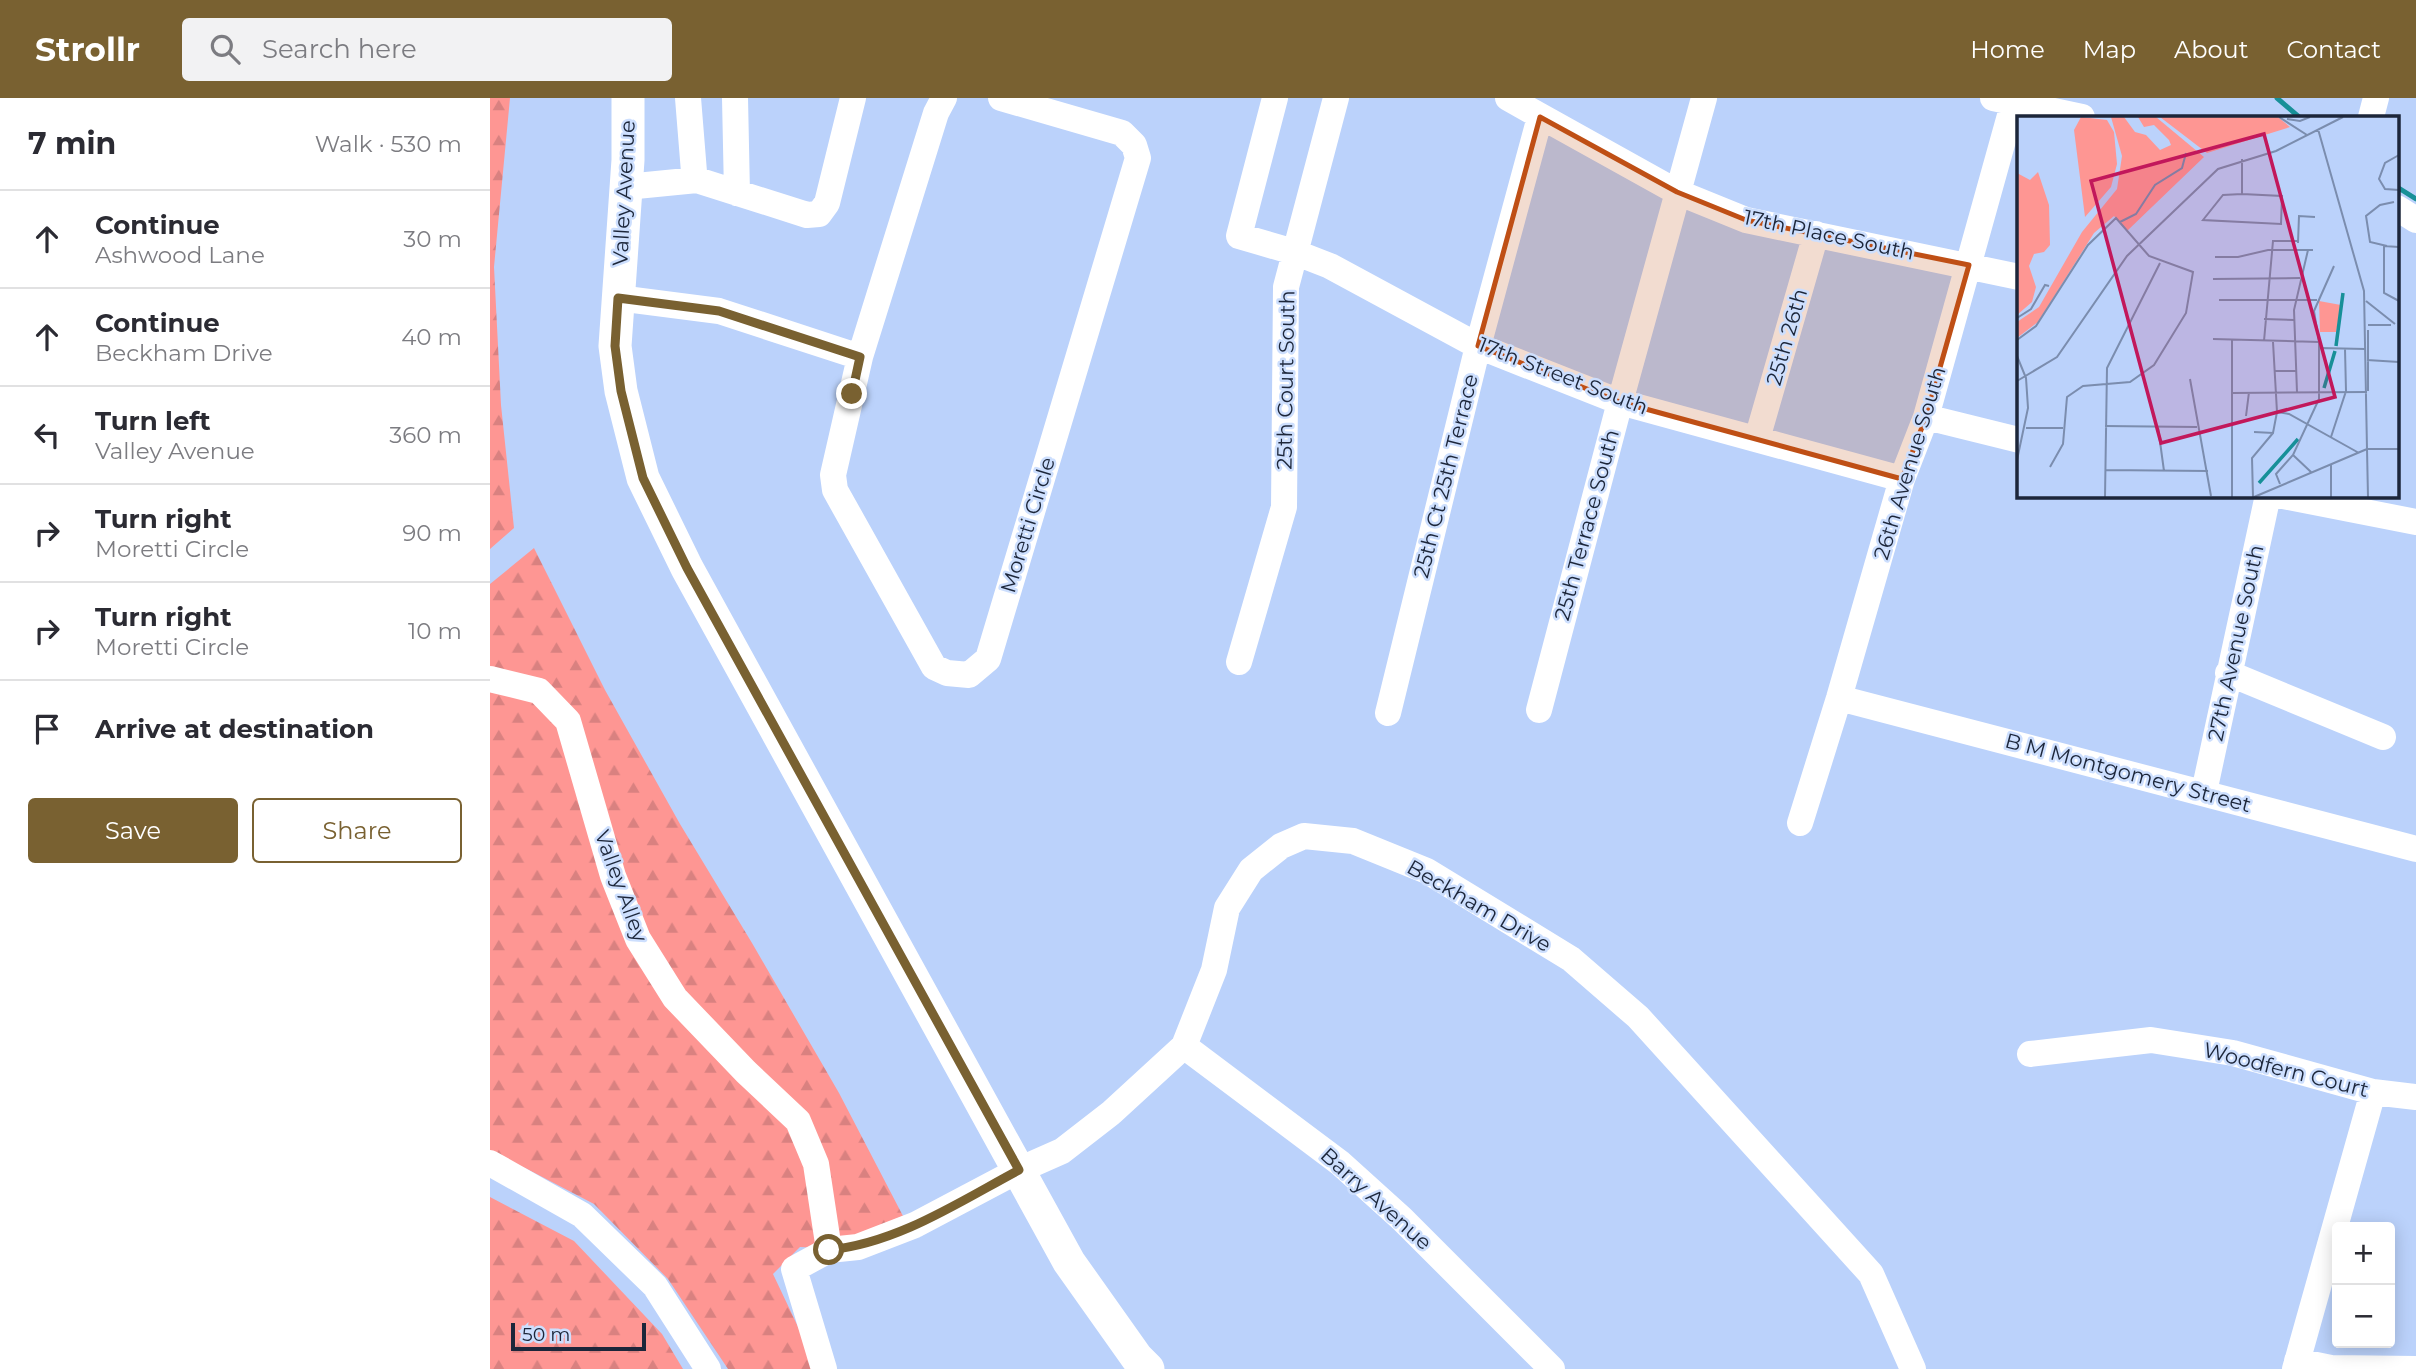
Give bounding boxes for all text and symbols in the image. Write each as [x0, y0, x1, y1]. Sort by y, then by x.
search box [182, 18, 672, 81]
text: Strollr [35, 29, 140, 69]
icon: search [206, 30, 244, 68]
text: Search here [262, 33, 417, 65]
text: Home [1970, 35, 2045, 64]
text: Map [2083, 35, 2136, 64]
text: About [2174, 35, 2248, 64]
text: Contact [2286, 35, 2381, 64]
inset map [2017, 116, 2399, 497]
street label: Valley Avenue [607, 119, 640, 266]
text: 7 min [28, 125, 116, 162]
text: Walk · 530 m [315, 130, 462, 158]
street label: 17th Place South [1742, 204, 1917, 265]
text: Continue [95, 209, 220, 241]
icon: ahead [28, 220, 66, 258]
text: 30 m [403, 225, 462, 253]
text: Ashwood Lane [95, 241, 265, 269]
street label: 25th 26th [1761, 286, 1812, 388]
street label: 25th Court South [1271, 290, 1300, 470]
text: Continue [95, 307, 220, 339]
icon: ahead [28, 318, 66, 356]
text: 40 m [401, 323, 462, 351]
street label: 17th Street South [1475, 332, 1652, 419]
text: Beckham Drive [95, 339, 273, 367]
street label: 26th Avenue South [1868, 363, 1951, 562]
street label: 25th Ct 25th Terrace [1408, 371, 1483, 580]
route end [836, 378, 867, 409]
text: Turn left [95, 405, 211, 437]
icon: left [28, 416, 66, 454]
text: 360 m [389, 421, 462, 449]
street label: 25th Terrace South [1549, 427, 1624, 623]
text: Valley Avenue [95, 437, 255, 465]
street label: Moretti Circle [995, 454, 1060, 596]
text: Turn right [95, 503, 231, 535]
icon: right [28, 514, 66, 552]
text: 90 m [402, 519, 462, 547]
text: Moretti Circle [95, 535, 249, 563]
street label: 27th Avenue South [2203, 543, 2269, 743]
text: Turn right [95, 601, 231, 633]
icon: right [28, 612, 66, 650]
text: 10 m [408, 617, 462, 645]
text: Moretti Circle [95, 633, 249, 661]
icon: arrive [28, 710, 66, 748]
text: Arrive at destination [95, 713, 374, 745]
street label: B M Montgomery Street [2002, 728, 2254, 817]
button: Save [28, 798, 238, 863]
button: Share [252, 798, 462, 863]
street label: Valley Alley [590, 827, 653, 946]
street label: Beckham Drive [1403, 854, 1556, 957]
street label: Woodfern Court [2201, 1037, 2371, 1102]
street label: Barry Avenue [1316, 1142, 1437, 1255]
map controls [2332, 1222, 2395, 1348]
button: + [2332, 1222, 2395, 1285]
route start [813, 1234, 844, 1265]
button: − [2332, 1285, 2395, 1348]
scale bar [511, 1320, 646, 1352]
text: 50 m [522, 1323, 570, 1346]

